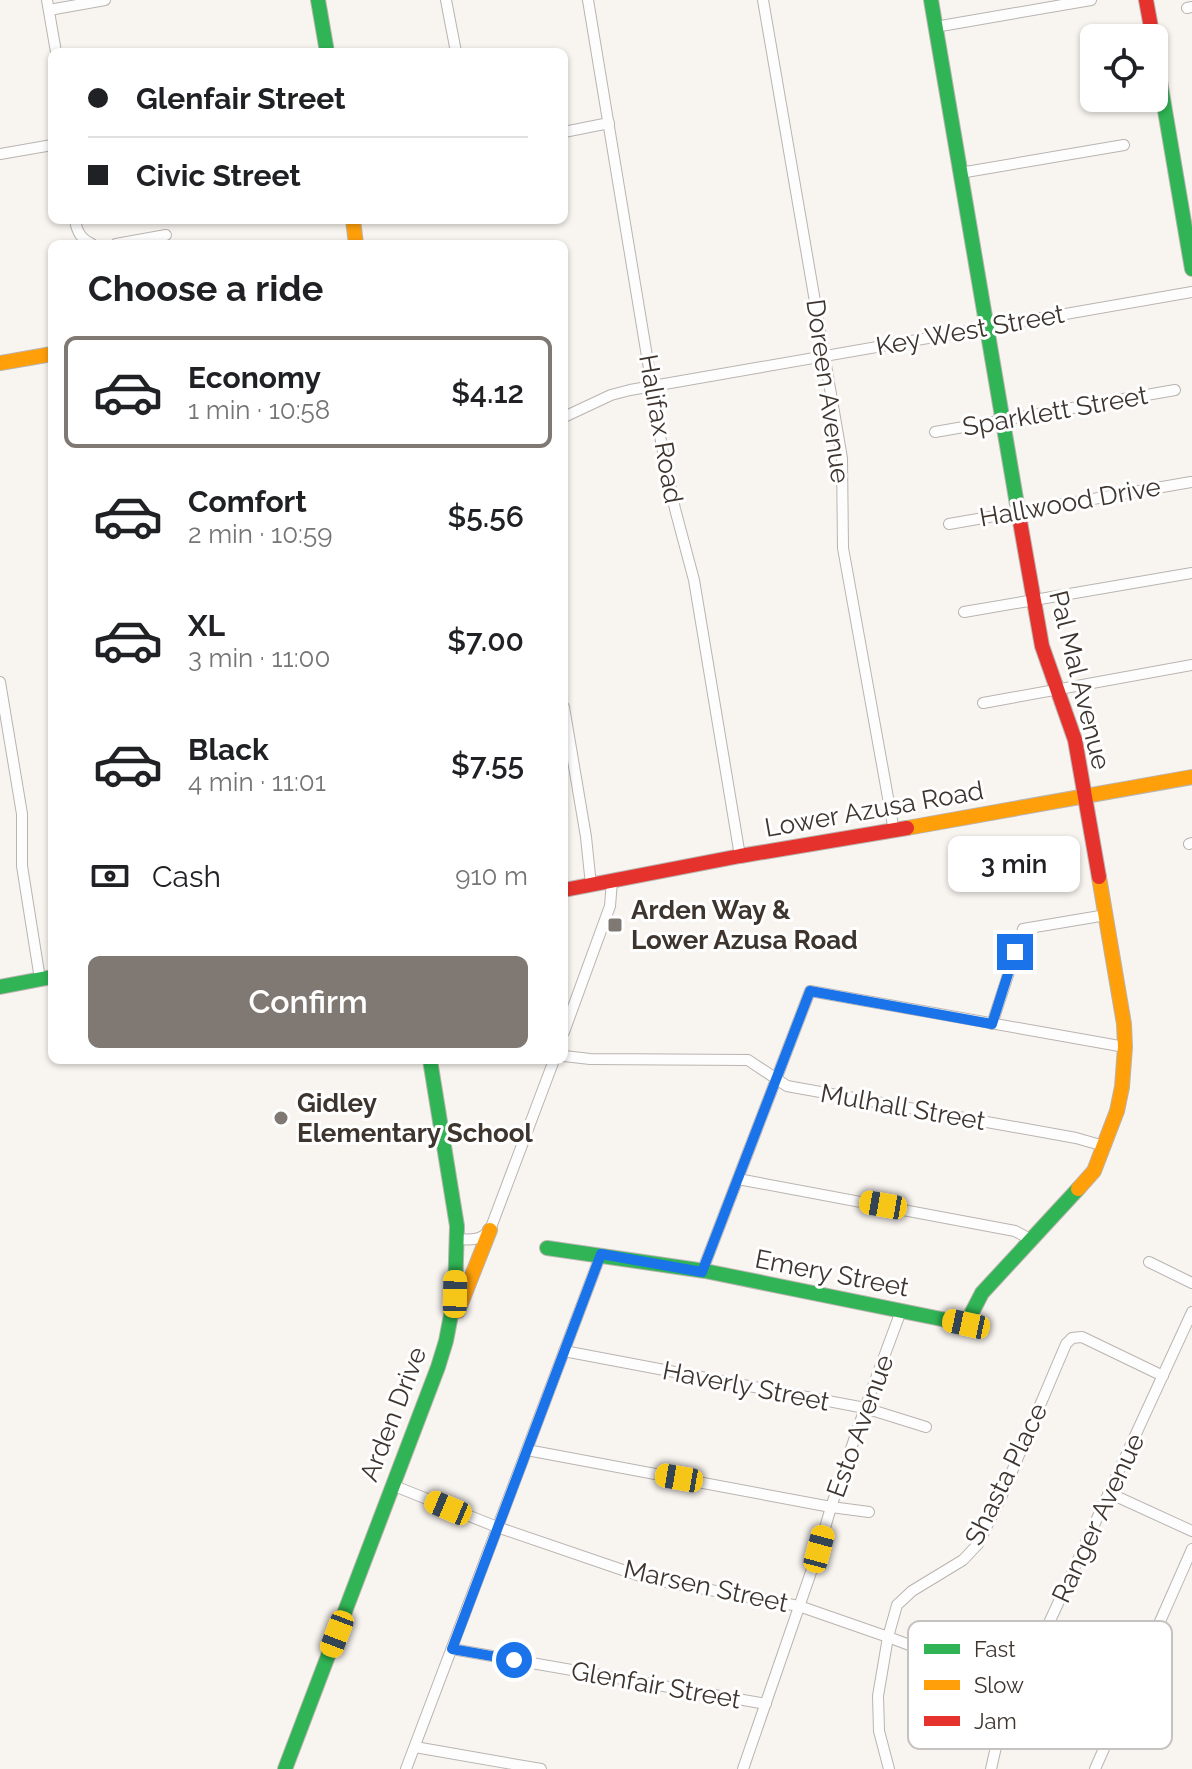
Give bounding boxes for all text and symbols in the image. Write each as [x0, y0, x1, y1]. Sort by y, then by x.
map controls [1080, 24, 1168, 112]
button: locate [1080, 24, 1168, 112]
text: Glenfair Street [136, 81, 346, 116]
text: Civic Street [136, 158, 301, 193]
text: Choose a ride [88, 267, 323, 309]
street label: Doreen Avenue [800, 297, 856, 485]
street label: Key West Street [874, 299, 1067, 361]
street label: Halifax Road [633, 352, 689, 506]
icon: car [92, 356, 164, 428]
text: Economy [188, 360, 321, 395]
text: $4.12 [451, 375, 524, 410]
street label: Sparklett Street [960, 380, 1150, 442]
text: 1 min · 10:58 [188, 395, 330, 425]
street label: Hallwood Drive [977, 471, 1163, 533]
icon: car [92, 480, 164, 552]
text: Comfort [188, 484, 307, 519]
text: $5.56 [448, 499, 524, 534]
text: 2 min · 10:59 [188, 519, 332, 549]
street label: Pal Mal Avenue [1043, 587, 1117, 773]
icon: car [92, 604, 164, 676]
text: XL [188, 608, 225, 643]
text: $7.00 [447, 623, 524, 658]
text: 3 min · 11:00 [188, 643, 330, 673]
icon: car [92, 728, 164, 800]
text: Black [188, 732, 269, 767]
text: $7.55 [451, 747, 524, 782]
text: 4 min · 11:01 [188, 767, 326, 797]
street label: Lower Azusa Road [762, 775, 986, 843]
callout: 3 min [949, 836, 1081, 892]
text: 3 min [981, 849, 1047, 879]
icon: cash [88, 854, 132, 898]
text: Cash [152, 859, 221, 894]
text: 910 m [455, 861, 528, 891]
place label: Arden Way & Lower Azusa Road [631, 895, 858, 955]
marker: Arden Way & Lower Azusa Road [606, 916, 624, 934]
route end [997, 934, 1033, 970]
button: Confirm [88, 956, 528, 1048]
street label: Mulhall Street [818, 1078, 988, 1136]
place label: Gidley Elementary School [297, 1088, 534, 1148]
marker: Gidley Elementary School [272, 1109, 290, 1127]
car [857, 1189, 909, 1221]
street label: Emery Street [753, 1243, 912, 1303]
car [443, 1270, 467, 1318]
car [940, 1307, 992, 1341]
street label: Arden Drive [354, 1343, 432, 1485]
street label: Esto Avenue [820, 1351, 900, 1501]
street label: Haverly Street [660, 1355, 832, 1417]
street label: Shasta Place [959, 1398, 1053, 1550]
street label: Ranger Avenue [1046, 1429, 1150, 1607]
car [653, 1462, 705, 1494]
car [421, 1488, 475, 1528]
car [801, 1523, 837, 1575]
street label: Marsen Street [621, 1554, 791, 1618]
car [317, 1607, 357, 1661]
legend [908, 1621, 1172, 1749]
text: Fast [974, 1636, 1016, 1662]
route start [496, 1642, 532, 1678]
street label: Glenfair Street [569, 1655, 743, 1715]
text: Slow [974, 1672, 1024, 1698]
text: Jam [974, 1708, 1017, 1734]

